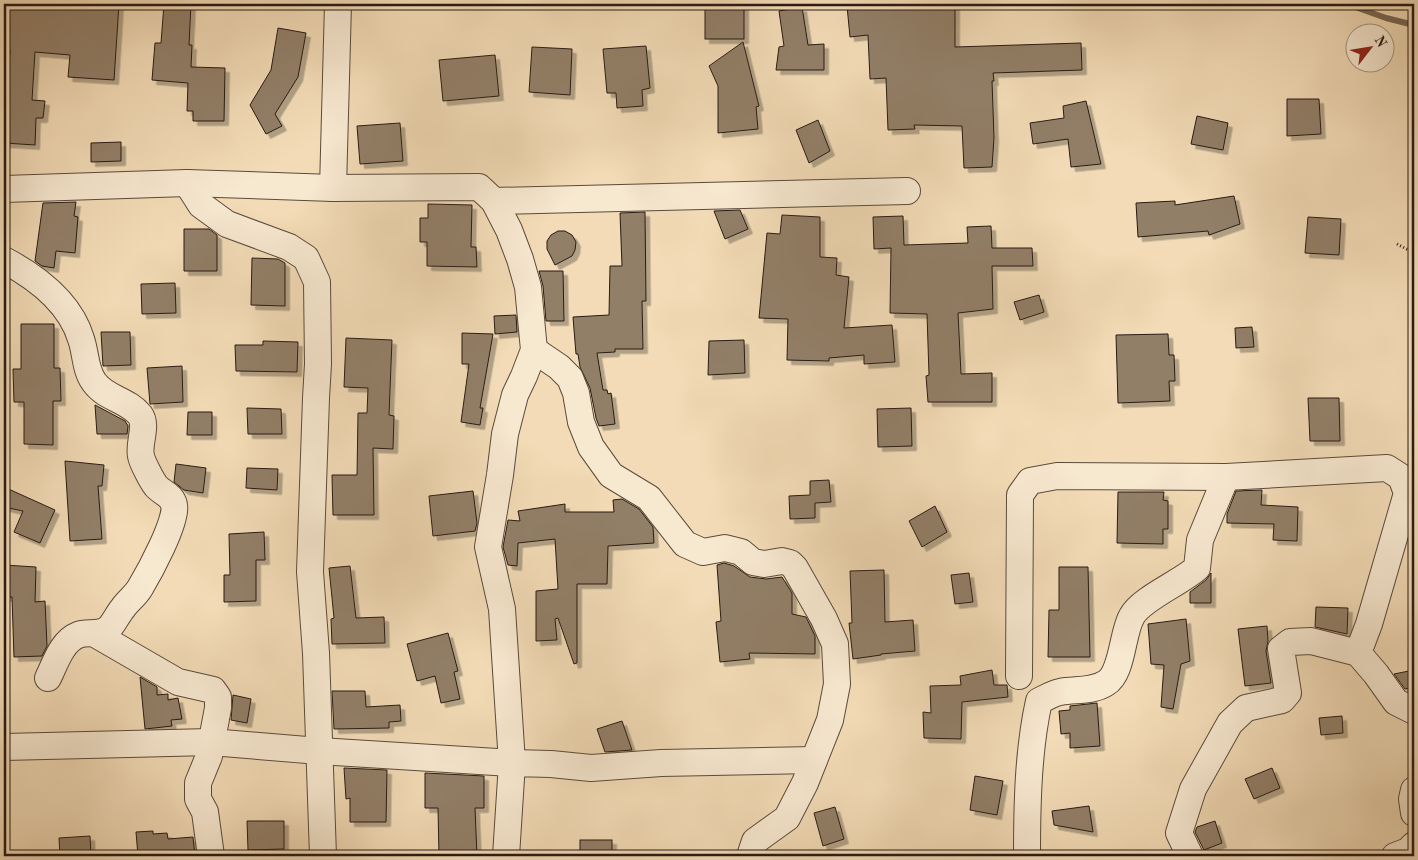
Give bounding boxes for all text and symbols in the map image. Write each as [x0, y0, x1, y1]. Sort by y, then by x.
north arrow [1346, 22, 1396, 72]
text: N [1372, 34, 1389, 50]

